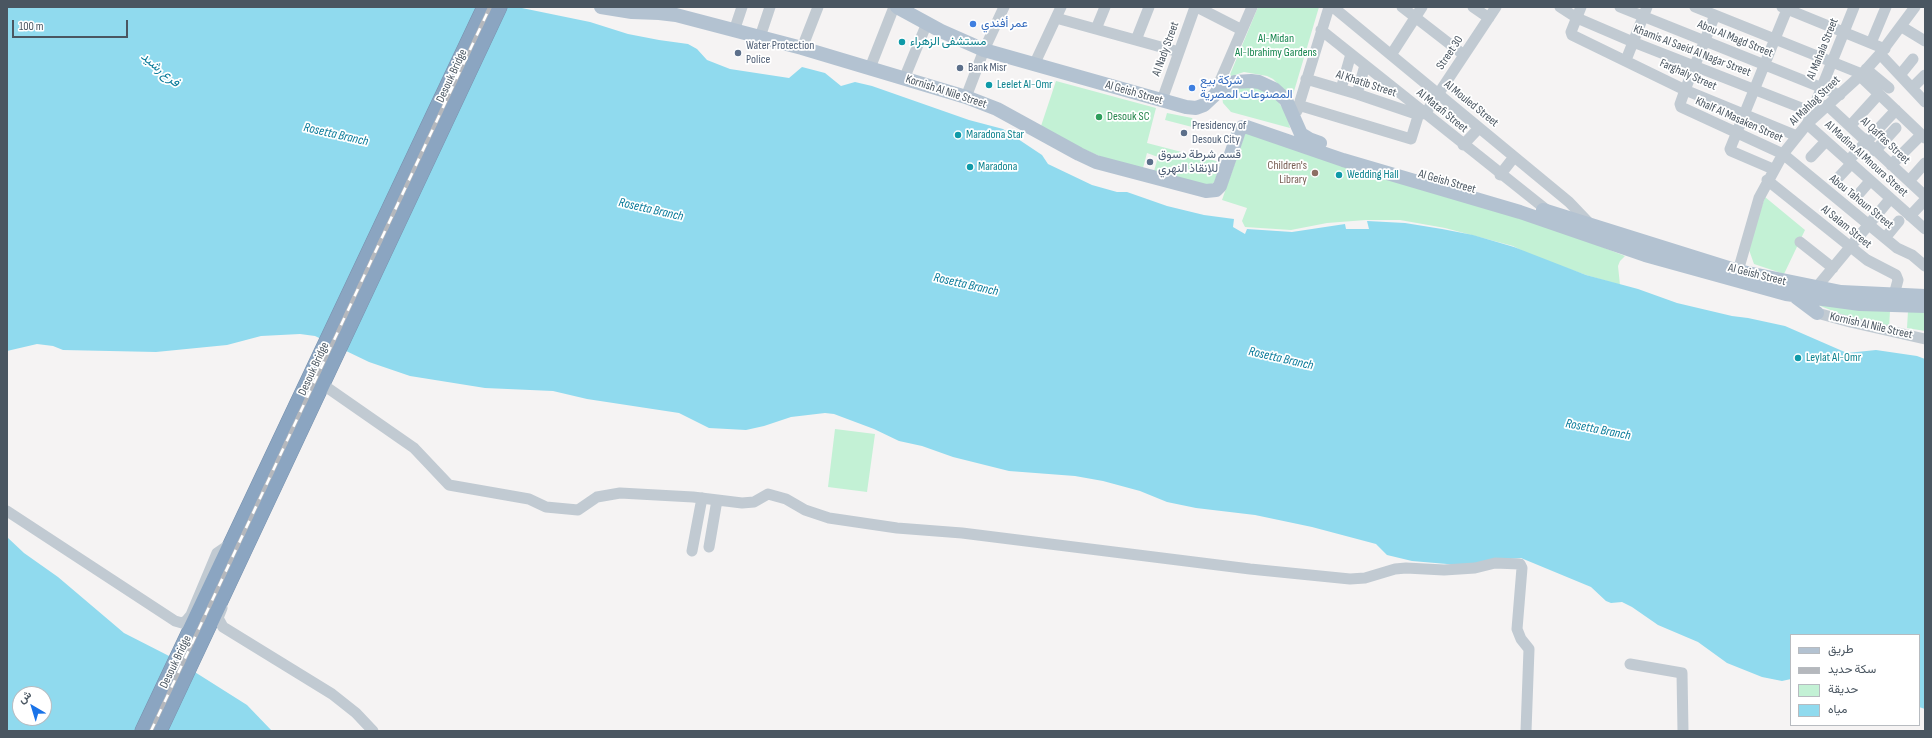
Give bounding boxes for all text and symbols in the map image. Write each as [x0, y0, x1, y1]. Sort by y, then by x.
scale bar [14, 12, 130, 38]
street label: Al Mahala Street [1804, 16, 1842, 82]
place label: عمر أفندي [981, 17, 1028, 31]
street label: Abou Al Magd Street [1695, 17, 1775, 61]
text: 100 m [19, 19, 44, 34]
marker: عمر أفندي [968, 19, 978, 29]
street label: Al Nady Street [1149, 20, 1183, 78]
street label: Khamis Al Saeid Al Nagar Street [1631, 22, 1753, 80]
park label: Al-Midan Al-Ibrahimy Gardens [1235, 32, 1317, 60]
street label: Street 30 [1434, 33, 1466, 73]
place label: مستشفى الزهراء [910, 35, 986, 49]
marker: مستشفى الزهراء [897, 37, 907, 47]
place label: Water Protection Police [746, 39, 814, 67]
street label: Desouk Bridge [433, 47, 471, 105]
marker: Water Protection Police [733, 48, 743, 58]
water label: فرع رشيد [137, 49, 183, 91]
street label: Farghaly Street [1657, 56, 1719, 94]
place label: Bank Misr [968, 61, 1007, 75]
marker: Bank Misr [955, 63, 965, 73]
street label: Al Khatib Street [1334, 67, 1398, 101]
street label: Kornish Al Nile Street [904, 72, 988, 112]
street label: Al Mahlag Street [1787, 73, 1843, 129]
place label: شركة بيع المصنوعات المصرية [1200, 74, 1293, 102]
place label: Leelet Al-Omr [997, 78, 1053, 92]
street label: Al Geish Street [1104, 78, 1164, 108]
street label: Al Mouled Street [1441, 78, 1501, 130]
marker: Leelet Al-Omr [984, 80, 994, 90]
marker: شركة بيع المصنوعات المصرية [1187, 83, 1197, 93]
street label: Al Matafi Street [1413, 86, 1471, 136]
street label: Khalf Al Masaken Street [1693, 94, 1785, 146]
place label: Desouk SC [1107, 110, 1149, 124]
marker: Desouk SC [1094, 112, 1104, 122]
street label: Al Qaffas Street [1857, 114, 1913, 168]
street label: Al Madina Al Mnoura Street [1821, 118, 1911, 200]
place label: Presidency of Desouk City [1192, 119, 1246, 147]
water label: Rosetta Branch [302, 120, 370, 150]
place label: Maradona Star [966, 128, 1024, 142]
marker: Presidency of Desouk City [1179, 128, 1189, 138]
marker: Maradona Star [953, 130, 963, 140]
place label: قسم شرطة دسوق للإنقاذ النهري [1158, 148, 1241, 176]
marker: قسم شرطة دسوق للإنقاذ النهري [1145, 157, 1155, 167]
place label: Children's Library [1268, 159, 1307, 187]
place label: Maradona [978, 160, 1017, 174]
marker: Maradona [965, 162, 975, 172]
street label: Al Geish Street [1417, 167, 1477, 197]
marker: Children's Library [1310, 168, 1320, 178]
place label: Wedding Hall [1347, 168, 1399, 182]
marker: Wedding Hall [1334, 170, 1344, 180]
street label: Abou Tahoun Street [1826, 172, 1896, 232]
water label: Rosetta Branch [617, 195, 685, 225]
street label: Al Salam Street [1818, 202, 1874, 252]
street label: Al Geish Street [1727, 261, 1787, 289]
water label: Rosetta Branch [932, 270, 1000, 300]
street label: Kornish Al Nile Street [1828, 309, 1914, 343]
street label: Desouk Bridge [295, 340, 333, 398]
water label: Rosetta Branch [1247, 344, 1315, 374]
place label: Leylat Al-Omr [1806, 351, 1861, 365]
marker: Leylat Al-Omr [1793, 353, 1803, 363]
water label: Rosetta Branch [1564, 416, 1632, 444]
street label: Desouk Bridge [157, 633, 195, 691]
legend [1790, 634, 1920, 726]
text: طريق [1828, 642, 1853, 657]
text: سكة حديد [1828, 662, 1876, 677]
text: حديقة [1828, 682, 1858, 697]
north arrow [12, 686, 52, 726]
text: ش [16, 688, 34, 706]
text: مياه [1828, 702, 1847, 717]

